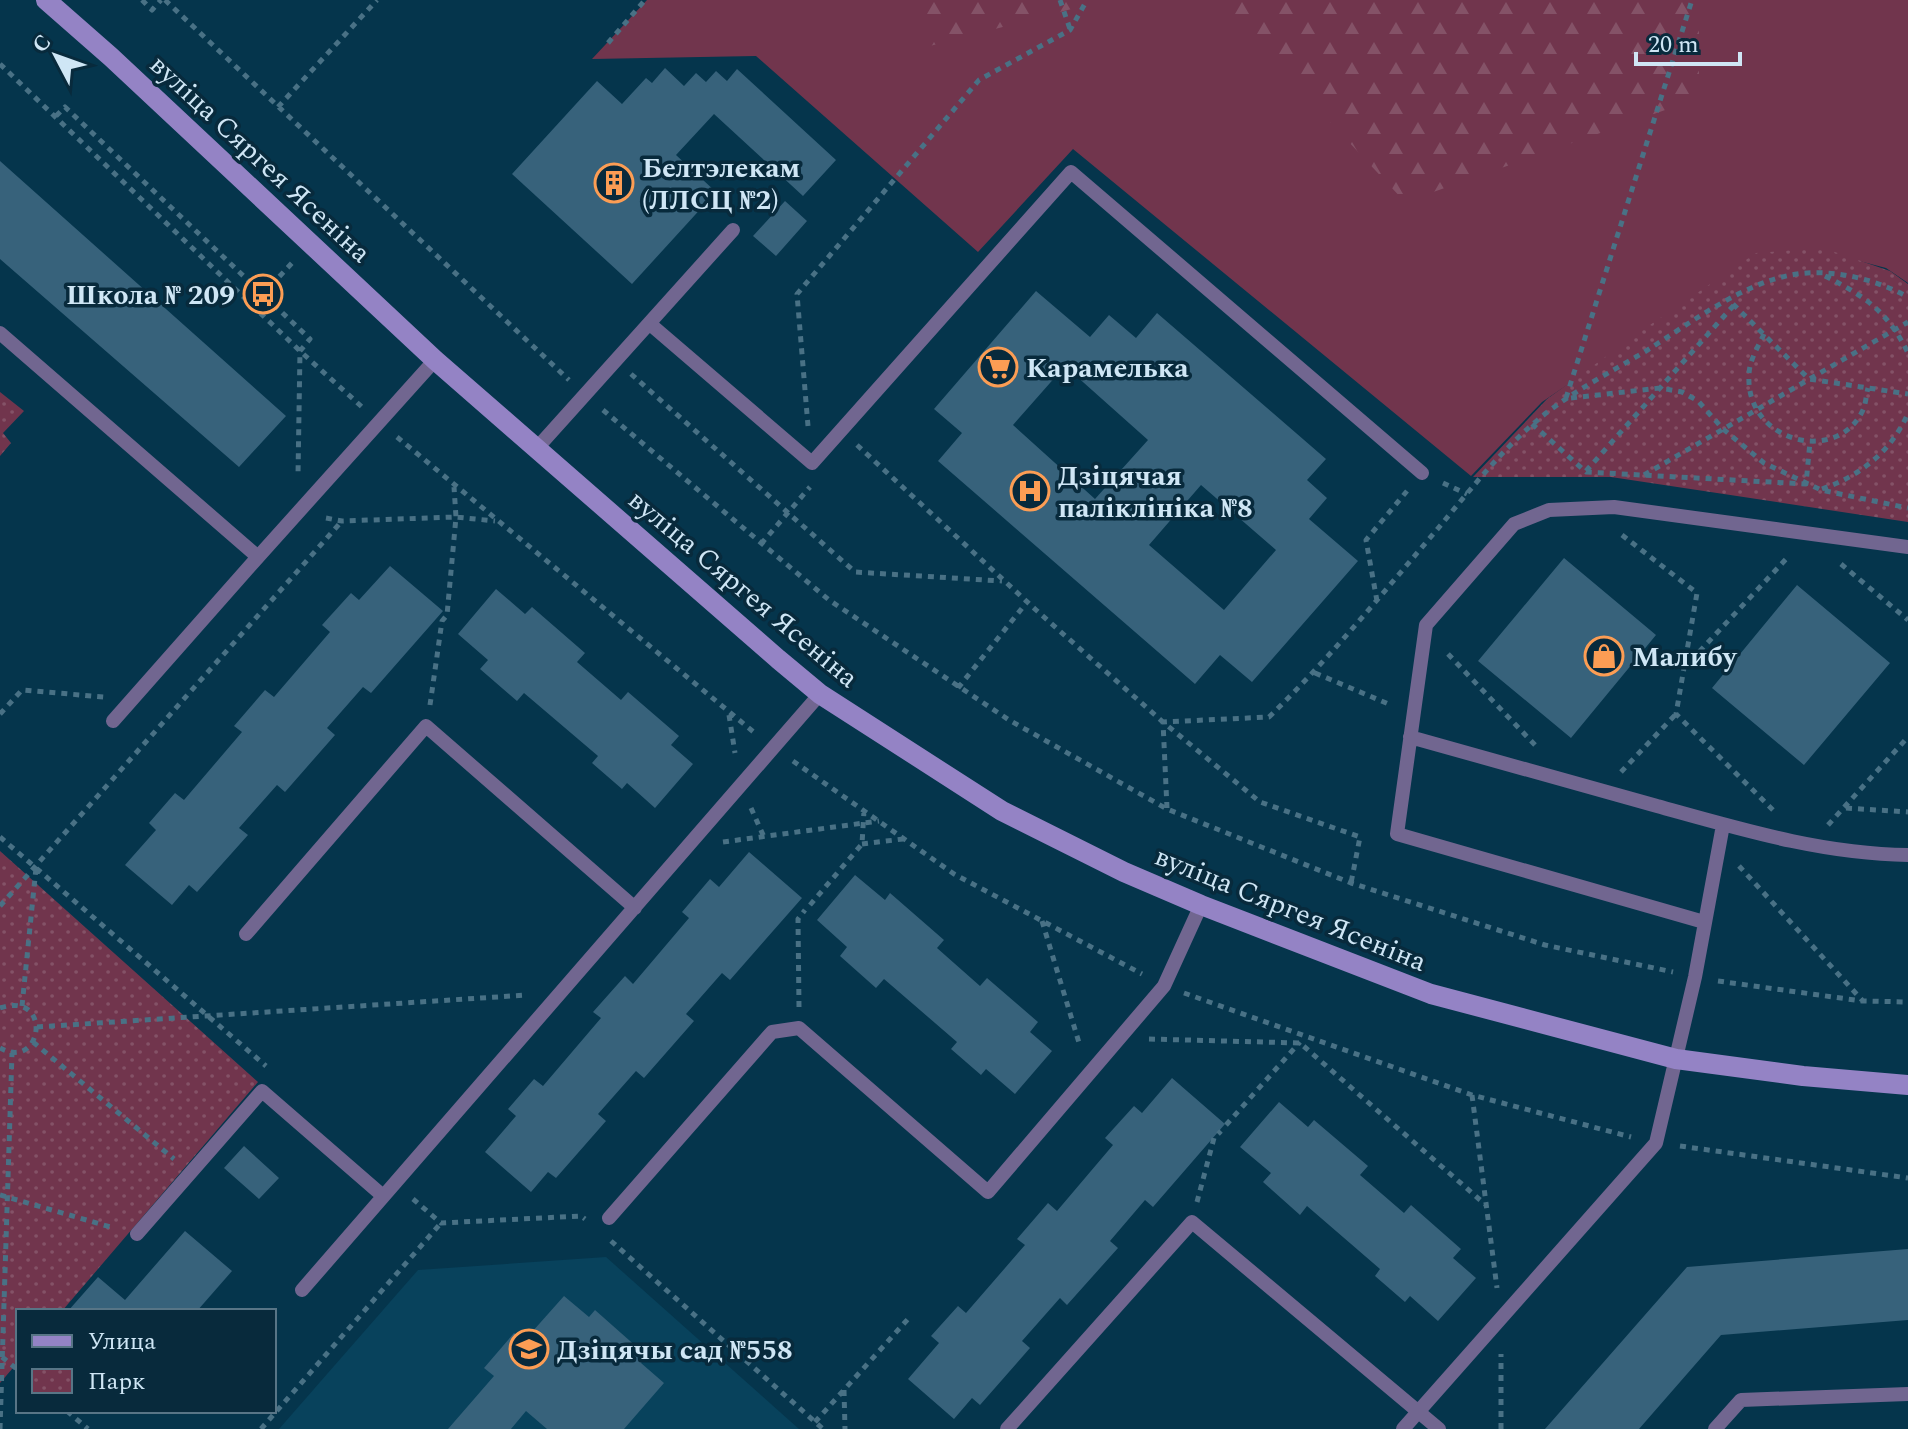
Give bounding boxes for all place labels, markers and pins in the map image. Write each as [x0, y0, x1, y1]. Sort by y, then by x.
place label: Белтэлекам (ЛЛСЦ №2) [642, 147, 801, 222]
building icon: Белтэлекам (ЛЛСЦ №2) [593, 162, 635, 204]
bus stop icon: Школа № 209 [242, 273, 284, 315]
place label: Школа № 209 [66, 274, 235, 317]
supermarket icon: Карамелька [977, 346, 1019, 388]
place label: Карамелька [1026, 347, 1189, 390]
place label: Дзіцячая паліклініка №8 [1058, 455, 1253, 530]
hospital icon: Дзіцячая паліклініка №8 [1009, 470, 1051, 512]
shop icon: Малибу [1583, 635, 1625, 677]
place label: Малибу [1632, 636, 1738, 679]
school or university icon: Дзіцячы сад №558 [508, 1328, 550, 1370]
place label: Дзіцячы сад №558 [557, 1329, 793, 1372]

